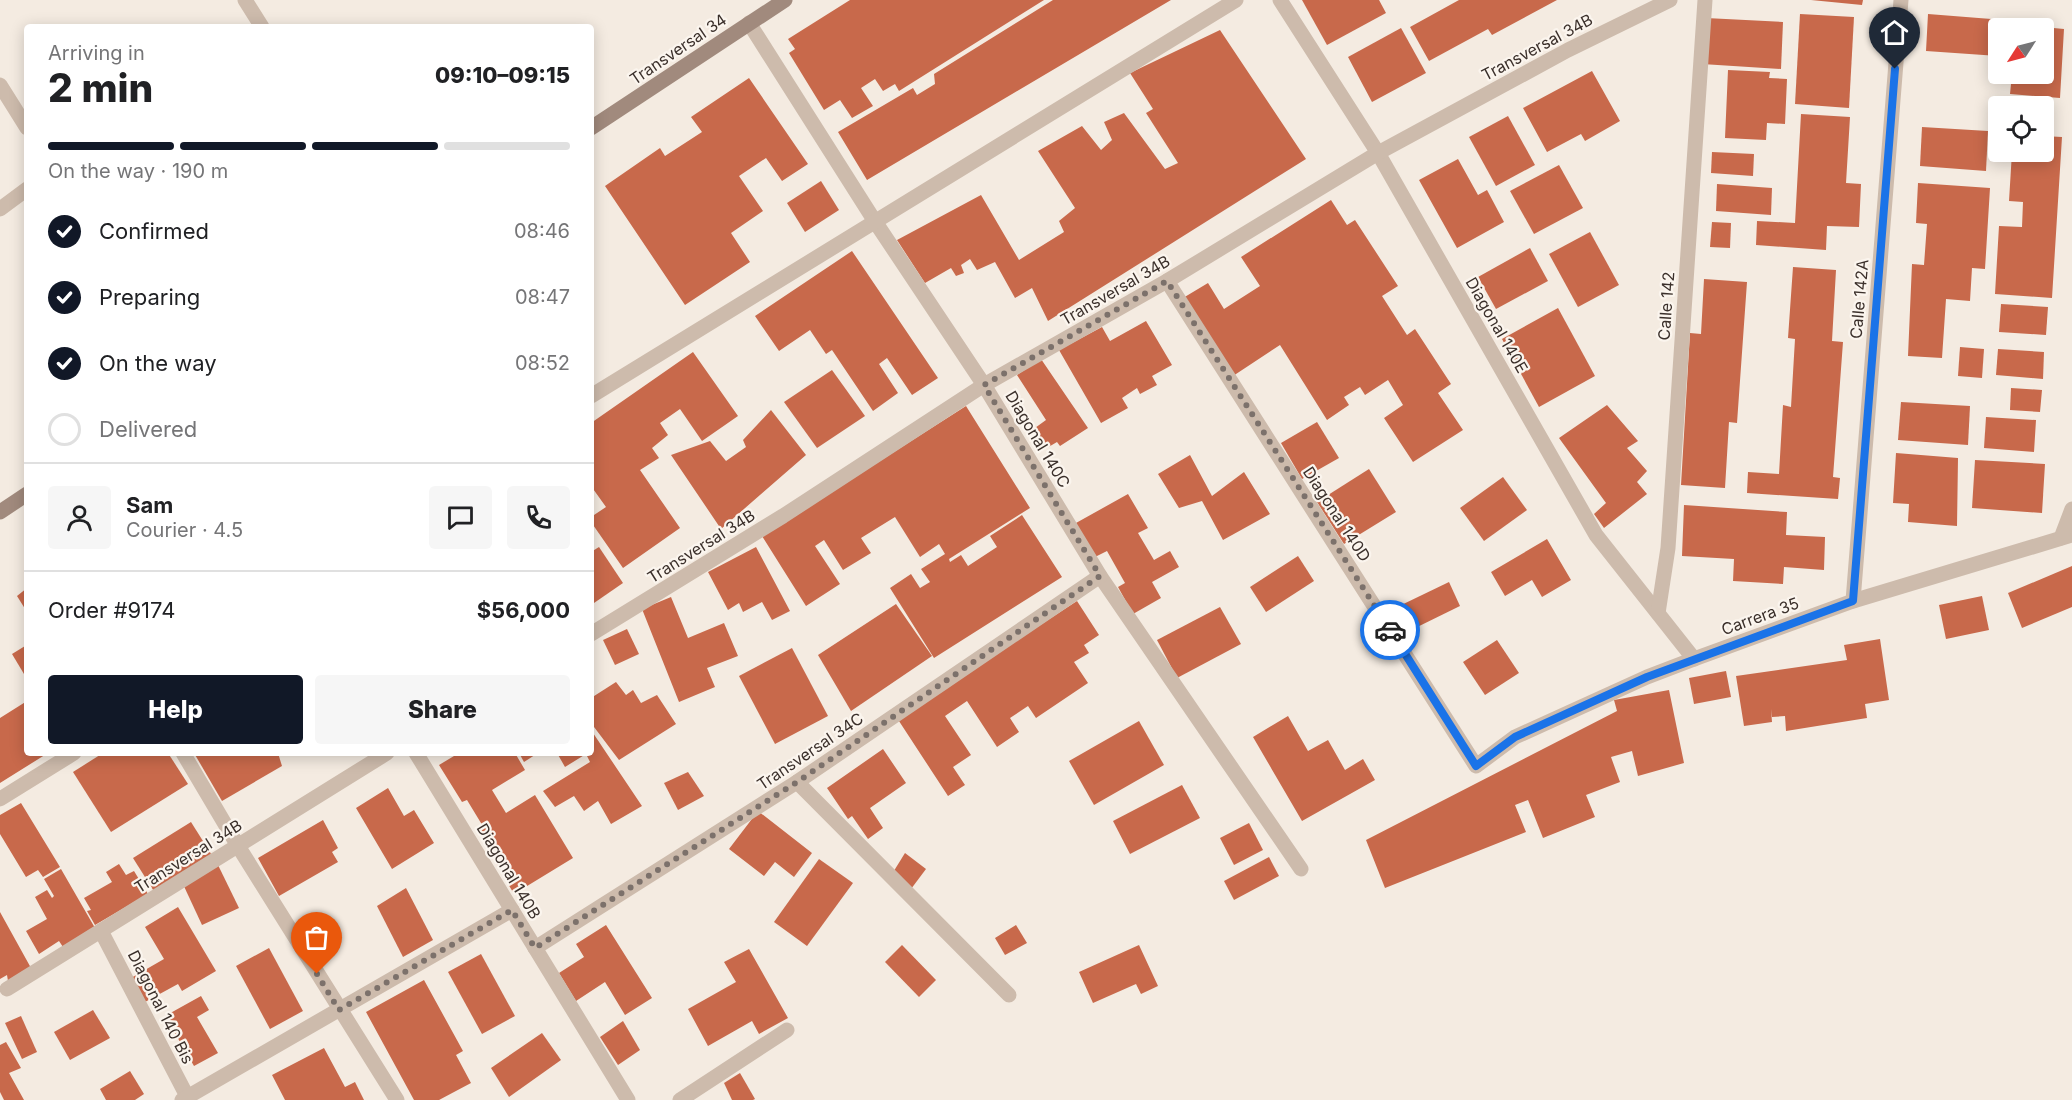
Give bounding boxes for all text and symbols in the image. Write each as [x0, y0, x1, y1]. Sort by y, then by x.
pin [1869, 7, 1920, 69]
street label: Transversal 34 [626, 9, 730, 89]
street label: Transversal 34B [1478, 9, 1596, 85]
icon: home [1878, 16, 1911, 49]
north arrow [1988, 18, 2054, 84]
map controls [1988, 18, 2054, 162]
text: Arriving in [48, 41, 145, 65]
text: 09:10–09:15 [435, 62, 570, 88]
text: 2 min [48, 64, 153, 111]
button: locate [1988, 96, 2054, 162]
text: On the way · 190 m [48, 159, 228, 183]
icon: check [48, 215, 81, 248]
text: Confirmed [99, 218, 209, 244]
text: 08:46 [514, 219, 570, 243]
street label: Transversal 34B [1057, 251, 1173, 329]
street label: Calle 142A [1846, 258, 1872, 340]
street label: Calle 142 [1654, 271, 1678, 341]
street label: Diagonal 140E [1462, 274, 1532, 376]
icon: check [48, 281, 81, 314]
text: Preparing [99, 284, 200, 310]
text: 08:47 [515, 285, 570, 309]
icon: check [48, 347, 81, 380]
text: On the way [99, 350, 217, 376]
text: 08:52 [515, 351, 570, 375]
street label: Diagonal 140C [1001, 387, 1075, 491]
text: Delivered [99, 416, 197, 442]
street label: Diagonal 140D [1299, 463, 1375, 565]
button: person [48, 486, 111, 549]
button: chat [429, 486, 492, 549]
button: phone [507, 486, 570, 549]
text: Sam [126, 492, 173, 518]
street label: Transversal 34B [644, 505, 758, 587]
text: Courier · 4.5 [126, 518, 243, 542]
street label: Carrera 35 [1718, 593, 1802, 639]
text: Order #9174 [48, 597, 175, 623]
text: $56,000 [477, 597, 570, 623]
courier [1360, 600, 1420, 660]
icon: car [1374, 614, 1407, 647]
button: Help [48, 675, 303, 744]
button: Share [315, 675, 570, 744]
street label: Transversal 34C [753, 708, 867, 794]
street label: Transversal 34B [131, 815, 245, 897]
street label: Diagonal 140B [473, 820, 545, 922]
pin [291, 912, 342, 974]
icon: bag [300, 921, 333, 954]
street label: Diagonal 140 Bis [124, 947, 198, 1067]

